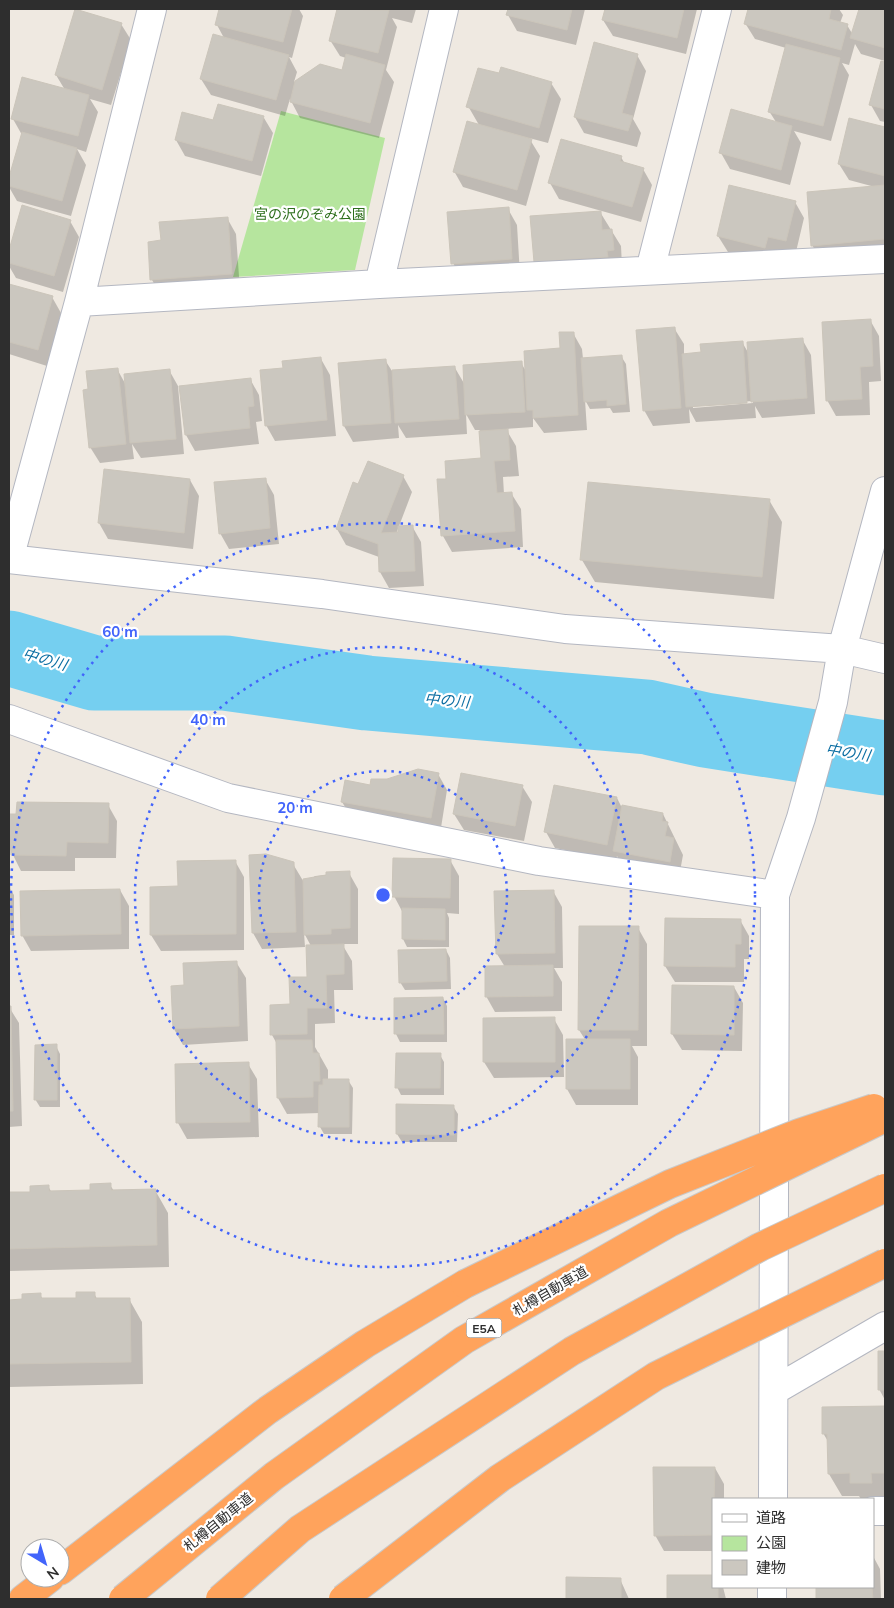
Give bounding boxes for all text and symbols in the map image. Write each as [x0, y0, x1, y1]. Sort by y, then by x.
park label: 宮の沢のぞみ公園 [254, 205, 366, 223]
text: 60 m [102, 622, 138, 641]
water label: 中の川 [21, 644, 71, 675]
water label: 中の川 [424, 689, 472, 712]
text: 40 m [190, 710, 226, 729]
water label: 中の川 [824, 739, 874, 765]
text: 20 m [277, 798, 313, 817]
centre of rings [374, 886, 392, 904]
street label: 札樽自動車道 [509, 1262, 591, 1320]
road number: E5A [466, 1319, 502, 1338]
street label: 札樽自動車道 [180, 1489, 256, 1555]
legend [712, 1498, 874, 1588]
text: 道路 [756, 1508, 786, 1527]
text: 公園 [756, 1533, 786, 1552]
north arrow [20, 1538, 70, 1588]
text: 建物 [756, 1558, 786, 1577]
text: N [43, 1563, 63, 1584]

